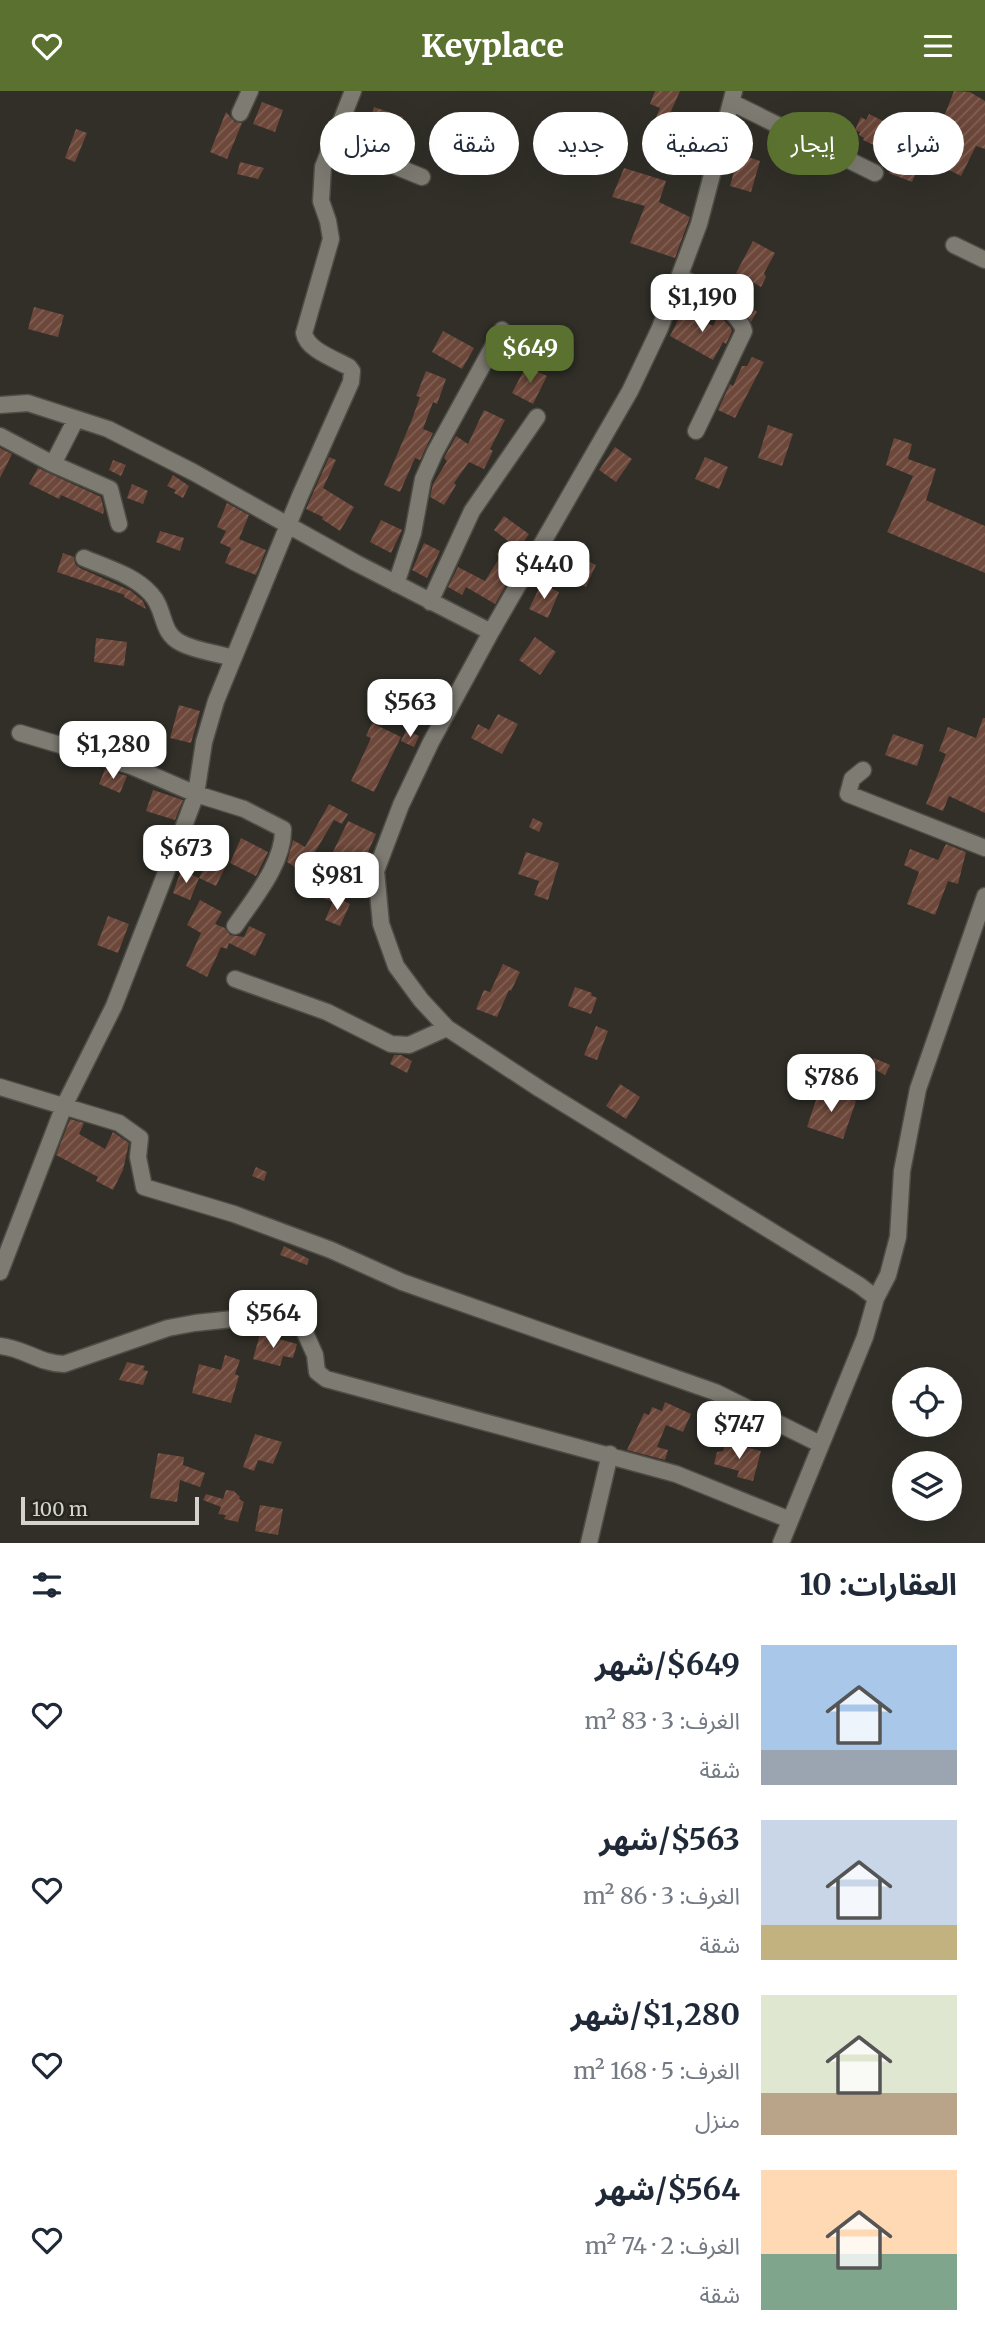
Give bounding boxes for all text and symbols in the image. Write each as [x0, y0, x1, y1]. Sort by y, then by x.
text: Keyplace [421, 26, 564, 66]
icon: heart [28, 27, 66, 65]
icon: menu [919, 27, 957, 65]
chip: منزل [320, 112, 415, 175]
chip: شقة [429, 112, 519, 175]
chip: جديد [533, 112, 628, 175]
chip: تصفية [642, 112, 753, 175]
chip: إيجار [767, 112, 859, 175]
chip: شراء [873, 112, 964, 175]
pin: $1,190 [645, 275, 759, 334]
text: $1,190 [667, 282, 737, 311]
pin: $649 [489, 325, 571, 385]
text: $649 [502, 333, 558, 362]
pin: $440 [503, 541, 585, 601]
text: $440 [514, 549, 574, 578]
pin: $563 [369, 679, 451, 739]
text: $563 [383, 687, 437, 716]
pin: $1,280 [56, 721, 170, 781]
text: $1,280 [75, 729, 151, 758]
pin: $673 [145, 825, 227, 885]
text: $673 [159, 833, 213, 862]
pin: $981 [296, 853, 378, 912]
text: $981 [311, 860, 363, 889]
pin: $786 [790, 1055, 872, 1114]
text: $786 [803, 1062, 859, 1091]
pin: $564 [232, 1291, 314, 1350]
text: $564 [245, 1298, 301, 1327]
map controls [892, 1367, 962, 1521]
button: locate [892, 1367, 962, 1437]
pin: $747 [698, 1401, 780, 1461]
text: $747 [713, 1409, 765, 1438]
button: layers [892, 1451, 962, 1521]
scale bar [21, 1494, 200, 1526]
text: 100 m [32, 1497, 88, 1521]
text: العقارات: 10 [799, 1565, 957, 1603]
icon: filters [28, 1566, 66, 1604]
text: $649/شهر [595, 1645, 740, 1683]
icon: home [817, 1673, 901, 1757]
icon: heart [28, 1696, 66, 1734]
text: الغرف: 3 · 83 m² [584, 1706, 740, 1735]
text: شقة [699, 1755, 740, 1784]
text: $563/شهر [599, 1820, 740, 1858]
icon: home [817, 1848, 901, 1932]
icon: heart [28, 1871, 66, 1909]
text: الغرف: 3 · 86 m² [583, 1881, 740, 1910]
text: شقة [699, 1930, 740, 1959]
text: $1,280/شهر [571, 1995, 740, 2033]
icon: home [817, 2023, 901, 2107]
icon: heart [28, 2046, 66, 2084]
text: الغرف: 5 · 168 m² [573, 2056, 740, 2085]
text: منزل [695, 2105, 740, 2134]
text: $564/شهر [596, 2170, 740, 2208]
icon: home [817, 2198, 901, 2282]
icon: heart [28, 2221, 66, 2259]
text: الغرف: 2 · 74 m² [585, 2231, 740, 2260]
text: شقة [699, 2280, 740, 2309]

